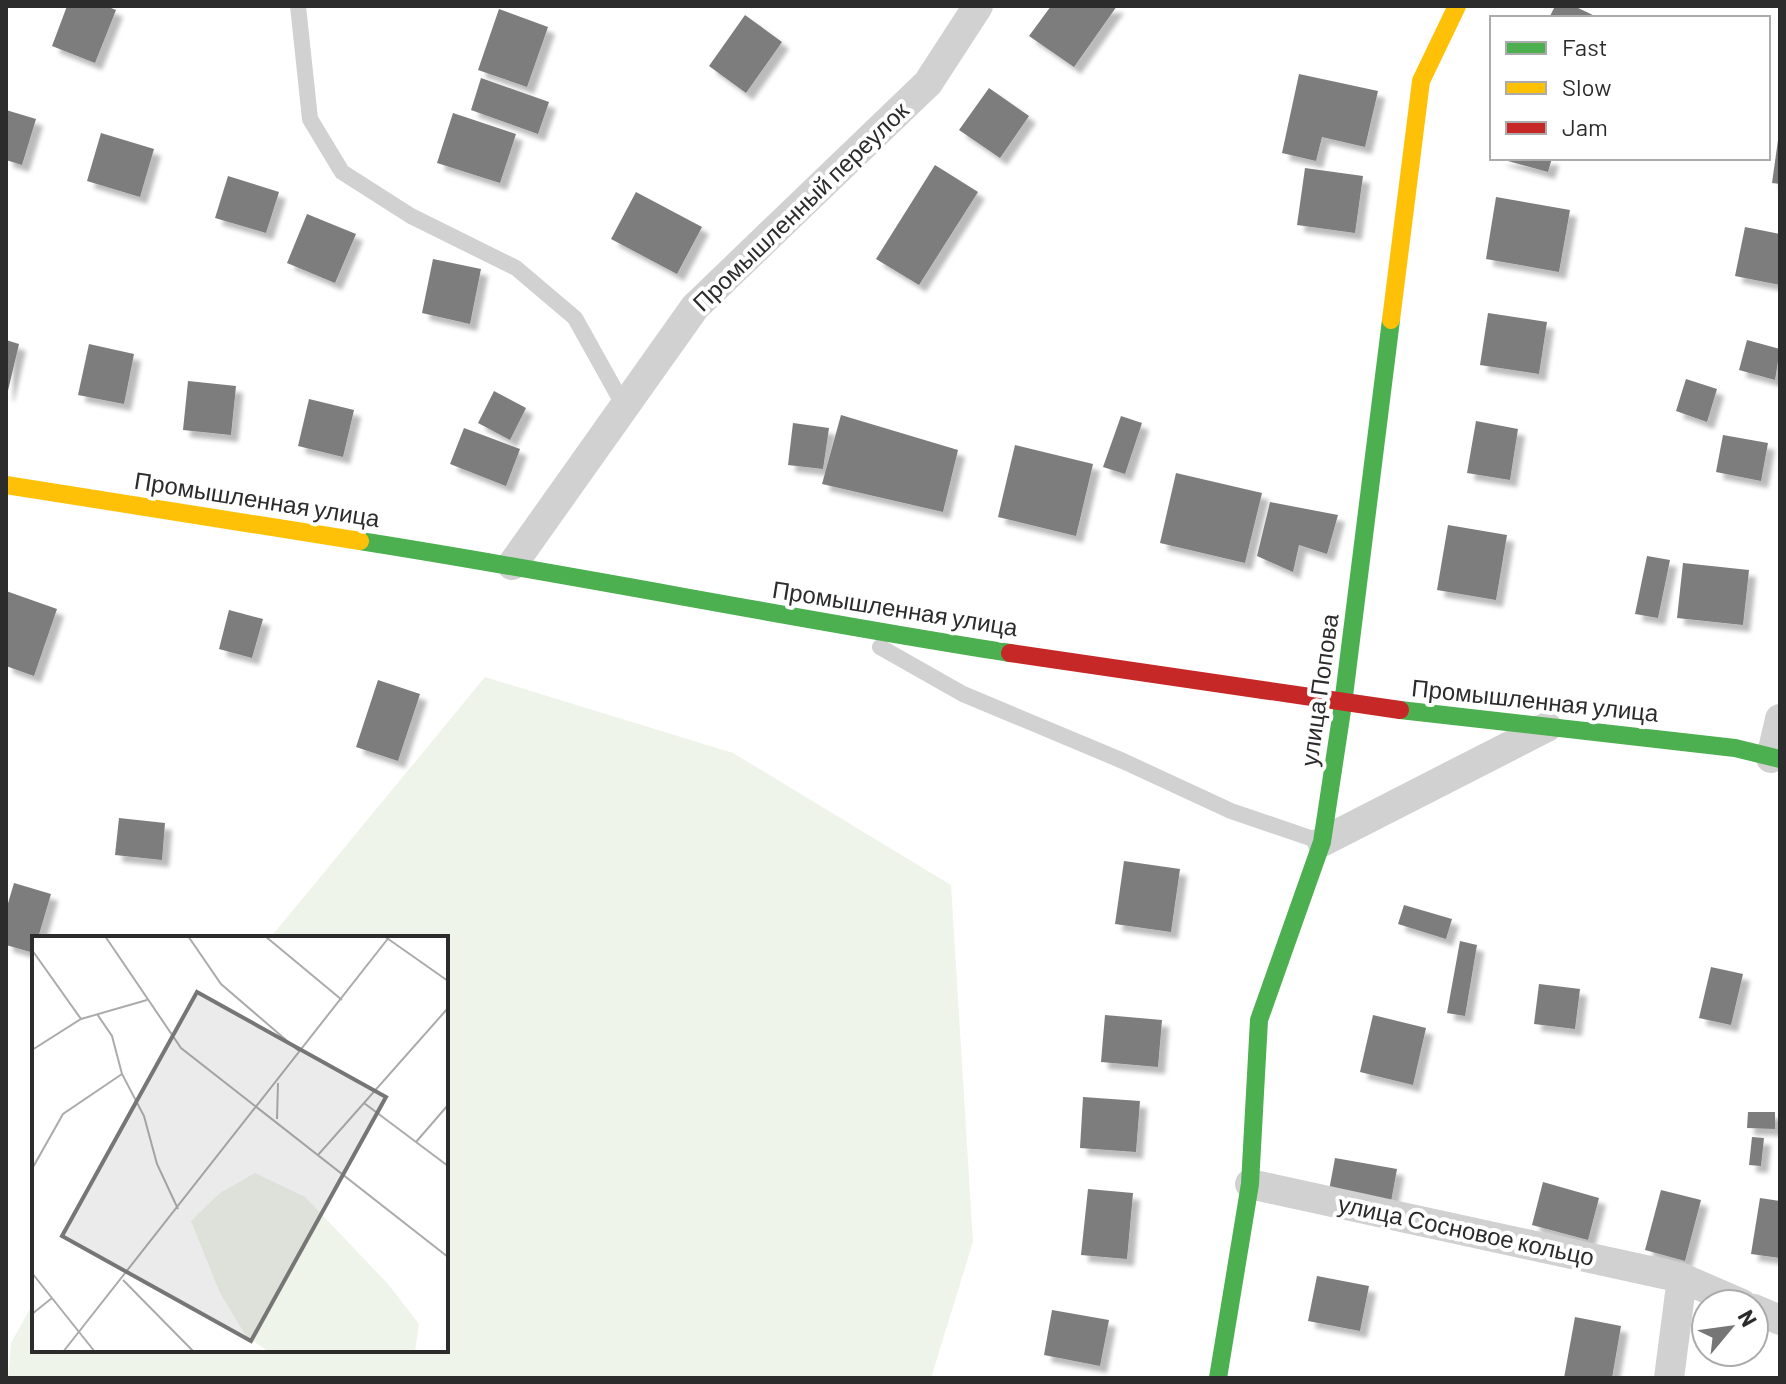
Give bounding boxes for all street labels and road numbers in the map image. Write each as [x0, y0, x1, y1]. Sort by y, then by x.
street label: Промышленный переулок [686, 95, 914, 317]
street label: Промышленная улица [133, 465, 383, 532]
street label: Промышленная улица [771, 574, 1021, 641]
street label: улица Попова [1293, 611, 1344, 768]
street label: Промышленная улица [1410, 672, 1661, 727]
street label: улица Сосновое кольцо [1336, 1188, 1597, 1271]

